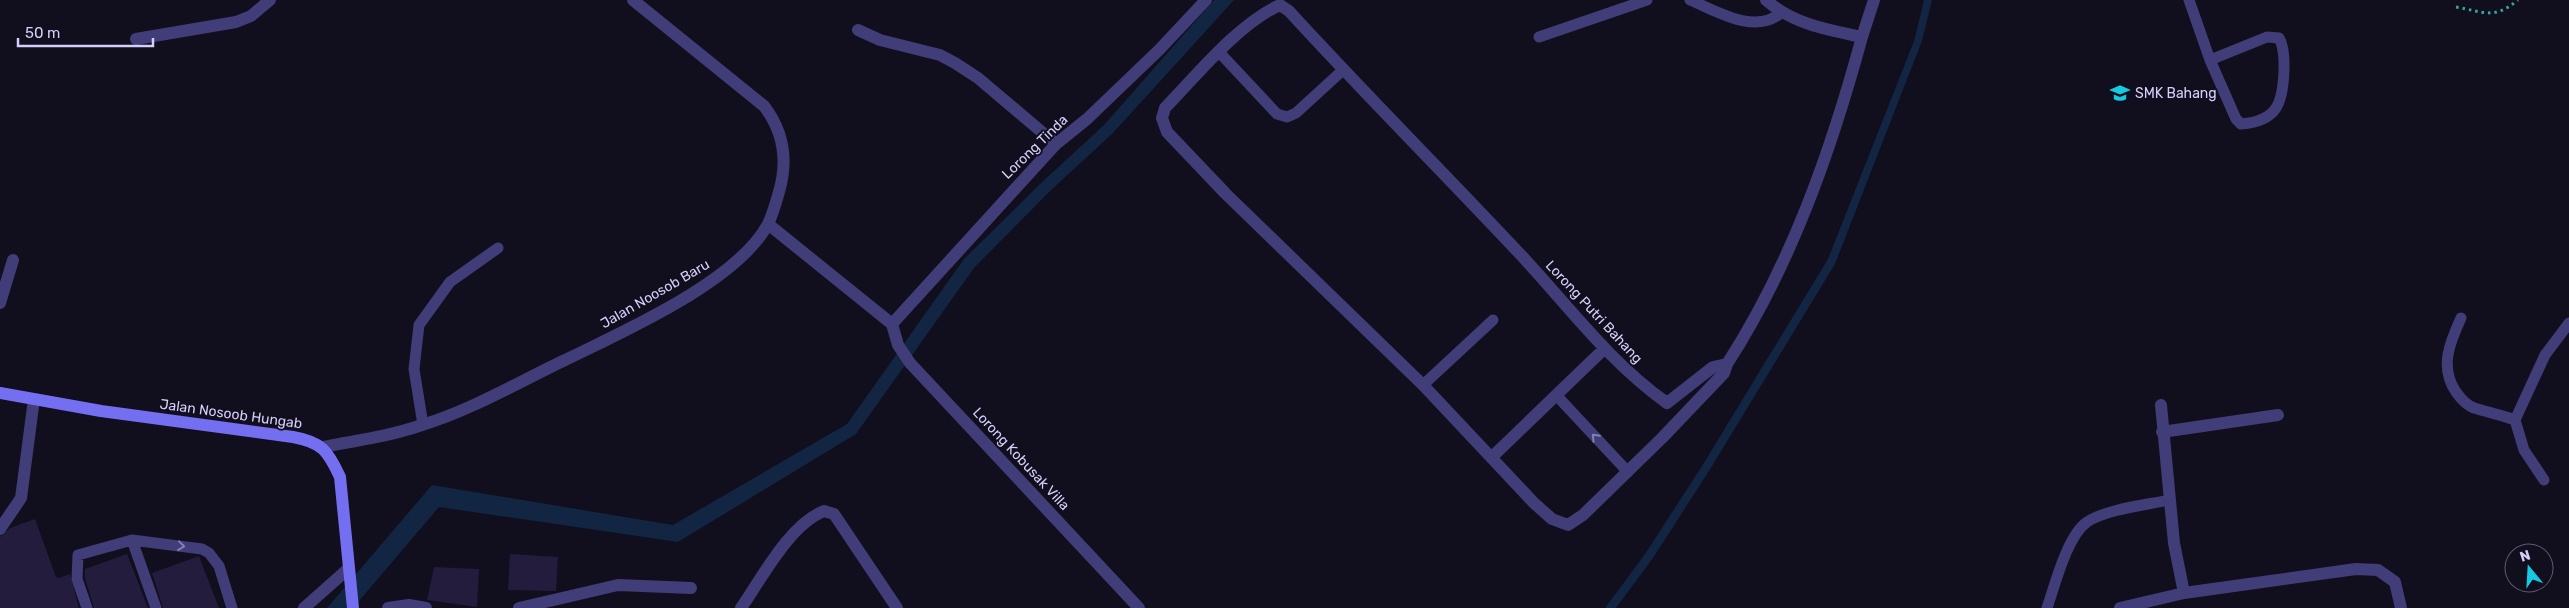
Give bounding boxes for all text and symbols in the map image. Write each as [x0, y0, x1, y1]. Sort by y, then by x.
scale bar [18, 15, 152, 47]
text: 50 m [25, 24, 60, 42]
school or university icon: SMK Bahang [2109, 82, 2131, 104]
place label: SMK Bahang [2135, 85, 2217, 102]
street label: Lorong Tinda [999, 111, 1071, 183]
street label: Jalan Noosob Baru [597, 256, 713, 332]
street label: Lorong Putri Bahang [1542, 257, 1646, 367]
street label: Jalan Nosoob Hungab [159, 396, 303, 432]
street label: Lorong Kobusak Villa [969, 404, 1073, 514]
one-way arrow [1592, 433, 1601, 442]
one-way arrow [177, 540, 185, 551]
north arrow [2504, 543, 2554, 593]
text: N [2518, 546, 2533, 566]

